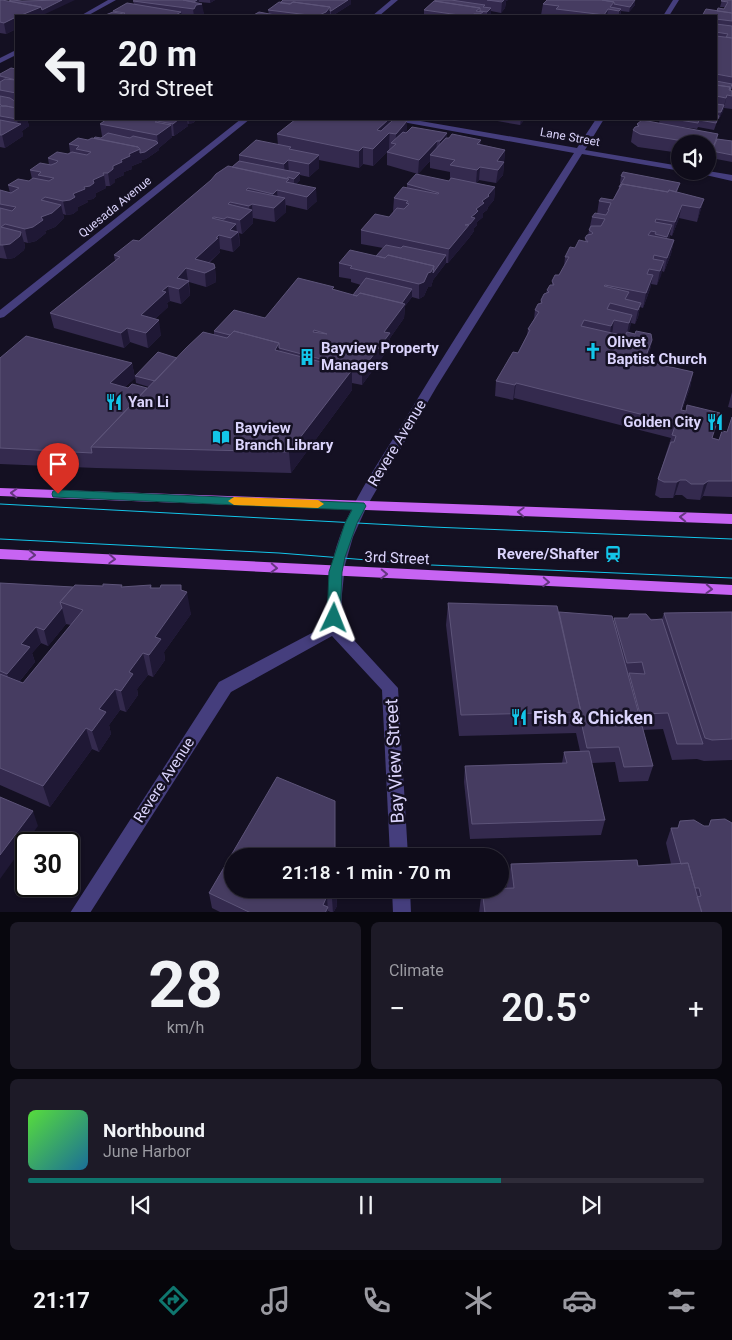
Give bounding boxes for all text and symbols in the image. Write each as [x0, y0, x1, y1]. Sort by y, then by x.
text: 20 m [118, 34, 197, 75]
icon: left [35, 35, 100, 100]
text: 3rd Street [118, 76, 214, 101]
street label: Lane Street [539, 125, 601, 149]
map controls [671, 135, 716, 180]
button: sound [671, 135, 716, 180]
street label: Quesada Avenue [76, 173, 154, 241]
place label: Olivet Baptist Church [607, 333, 707, 368]
place label: Bayview Property Managers [321, 339, 439, 374]
church icon: Olivet Baptist Church [583, 341, 603, 361]
building icon: Bayview Property Managers [297, 347, 317, 367]
restaurant icon: Yan Li [104, 392, 124, 412]
place label: Yan Li [128, 393, 169, 411]
street label: Revere Avenue [364, 396, 430, 490]
restaurant icon: Golden City [705, 412, 725, 432]
place label: Golden City [623, 413, 701, 431]
place label: Bayview Branch Library [235, 419, 334, 454]
library icon: Bayview Branch Library [211, 427, 231, 447]
pin [37, 443, 79, 494]
icon: arrive [44, 450, 72, 478]
one-way arrow [10, 487, 18, 498]
one-way arrow [517, 507, 524, 517]
one-way arrow [679, 512, 687, 523]
station icon: Revere/Shafter [603, 544, 623, 564]
place label: Revere/Shafter [497, 545, 599, 563]
street label: 3rd Street [364, 548, 430, 568]
one-way arrow [28, 550, 36, 561]
one-way arrow [109, 554, 117, 565]
one-way arrow [271, 563, 279, 574]
one-way arrow [380, 568, 388, 579]
one-way arrow [543, 576, 551, 587]
one-way arrow [705, 584, 713, 595]
position arrow [307, 591, 359, 643]
street label: Bay View Street [380, 698, 408, 824]
restaurant icon: Fish & Chicken [509, 707, 529, 727]
place label: Fish & Chicken [533, 707, 653, 728]
street label: Revere Avenue [130, 734, 198, 826]
speed limit sign: 30 [15, 832, 80, 897]
text: 21:18 · 1 min · 70 m [282, 861, 451, 884]
text: 28 [148, 947, 223, 1023]
text: Climate [389, 961, 444, 980]
text: 20.5° [501, 986, 592, 1030]
text: − [389, 992, 405, 1025]
text: + [688, 992, 704, 1025]
text: km/h [167, 1018, 204, 1037]
text: Northbound [103, 1119, 205, 1142]
text: June Harbor [103, 1142, 191, 1161]
icon: previous [127, 1191, 155, 1219]
icon: pause [352, 1191, 380, 1219]
icon: next [577, 1191, 605, 1219]
icon: directions [156, 1283, 191, 1318]
icon: music [258, 1283, 293, 1318]
icon: phone [359, 1283, 394, 1318]
icon: climate [461, 1283, 496, 1318]
icon: car [562, 1283, 597, 1318]
icon: filters [664, 1283, 699, 1318]
text: 21:17 [33, 1288, 90, 1313]

